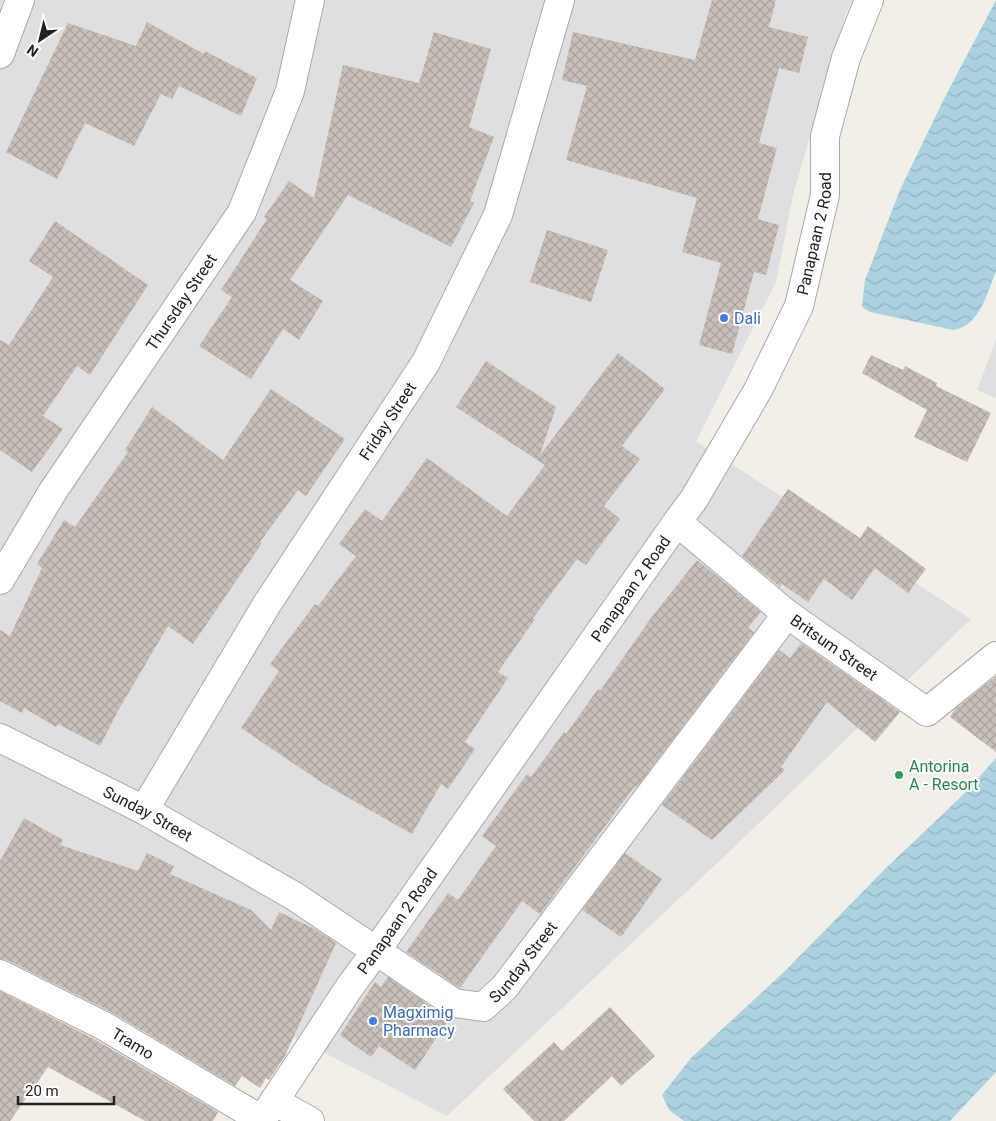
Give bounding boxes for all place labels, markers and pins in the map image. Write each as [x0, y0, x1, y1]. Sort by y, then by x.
place label: Dali [734, 309, 761, 328]
marker: Dali [718, 312, 730, 324]
place label: Antorina A - Resort [909, 757, 979, 794]
marker: Antorina A - Resort [893, 769, 905, 781]
place label: Magximig Pharmacy [383, 1003, 455, 1040]
marker: Magximig Pharmacy [367, 1015, 379, 1027]

